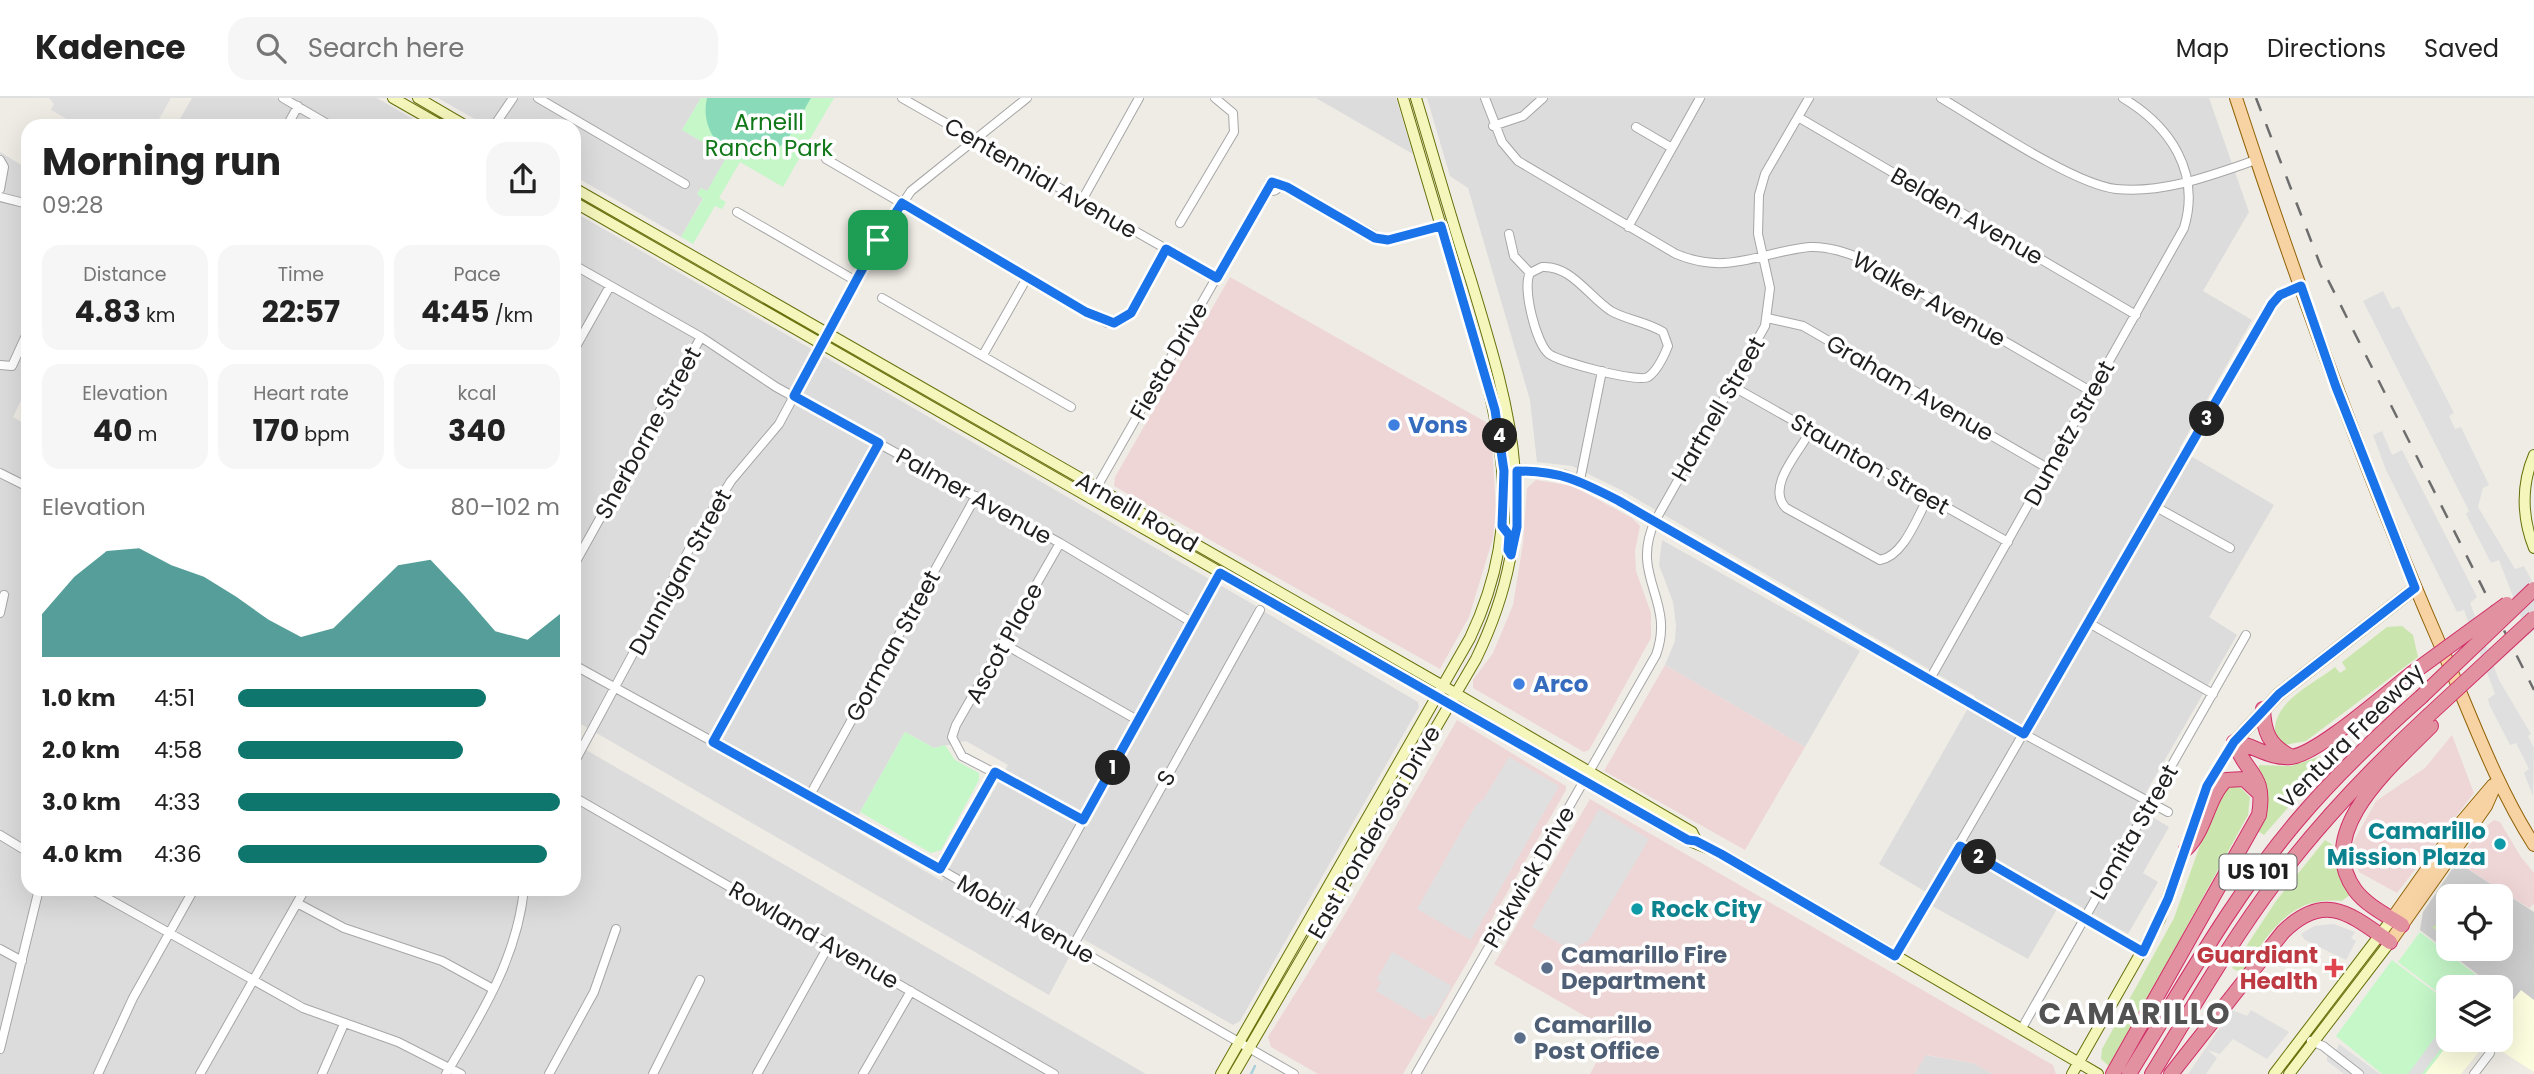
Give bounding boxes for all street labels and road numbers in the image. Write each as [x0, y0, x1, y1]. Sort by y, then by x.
street label: Centennial Avenue [939, 110, 1143, 246]
street label: Belden Avenue [1885, 159, 2049, 273]
street label: Walker Avenue [1847, 244, 2011, 354]
street label: Fiesta Drive [1122, 296, 1216, 426]
street label: Graham Avenue [1820, 327, 2000, 449]
street label: Hartnell Street [1664, 331, 1772, 487]
street label: Sherborne Street [587, 341, 709, 525]
street label: Dumetz Street [2016, 355, 2122, 511]
street label: Staunton Street [1785, 406, 1955, 522]
street label: Palmer Avenue [890, 440, 1058, 552]
street label: Arneill Road [1070, 464, 1204, 560]
street label: Dunnigan Street [621, 483, 739, 661]
street label: Gorman Street [838, 564, 948, 728]
street label: Ascot Place [958, 577, 1050, 709]
street label: Ventura Freeway [2271, 656, 2431, 816]
street label: East Ponderosa Drive [1300, 720, 1448, 944]
street label: Lomita Street [2082, 758, 2186, 906]
street label: S [1149, 764, 1183, 792]
street label: Pickwick Drive [1475, 800, 1583, 954]
road number: US 101 [2220, 854, 2296, 890]
street label: Mobil Avenue [951, 867, 1101, 971]
street label: Rowland Avenue [723, 873, 905, 997]

